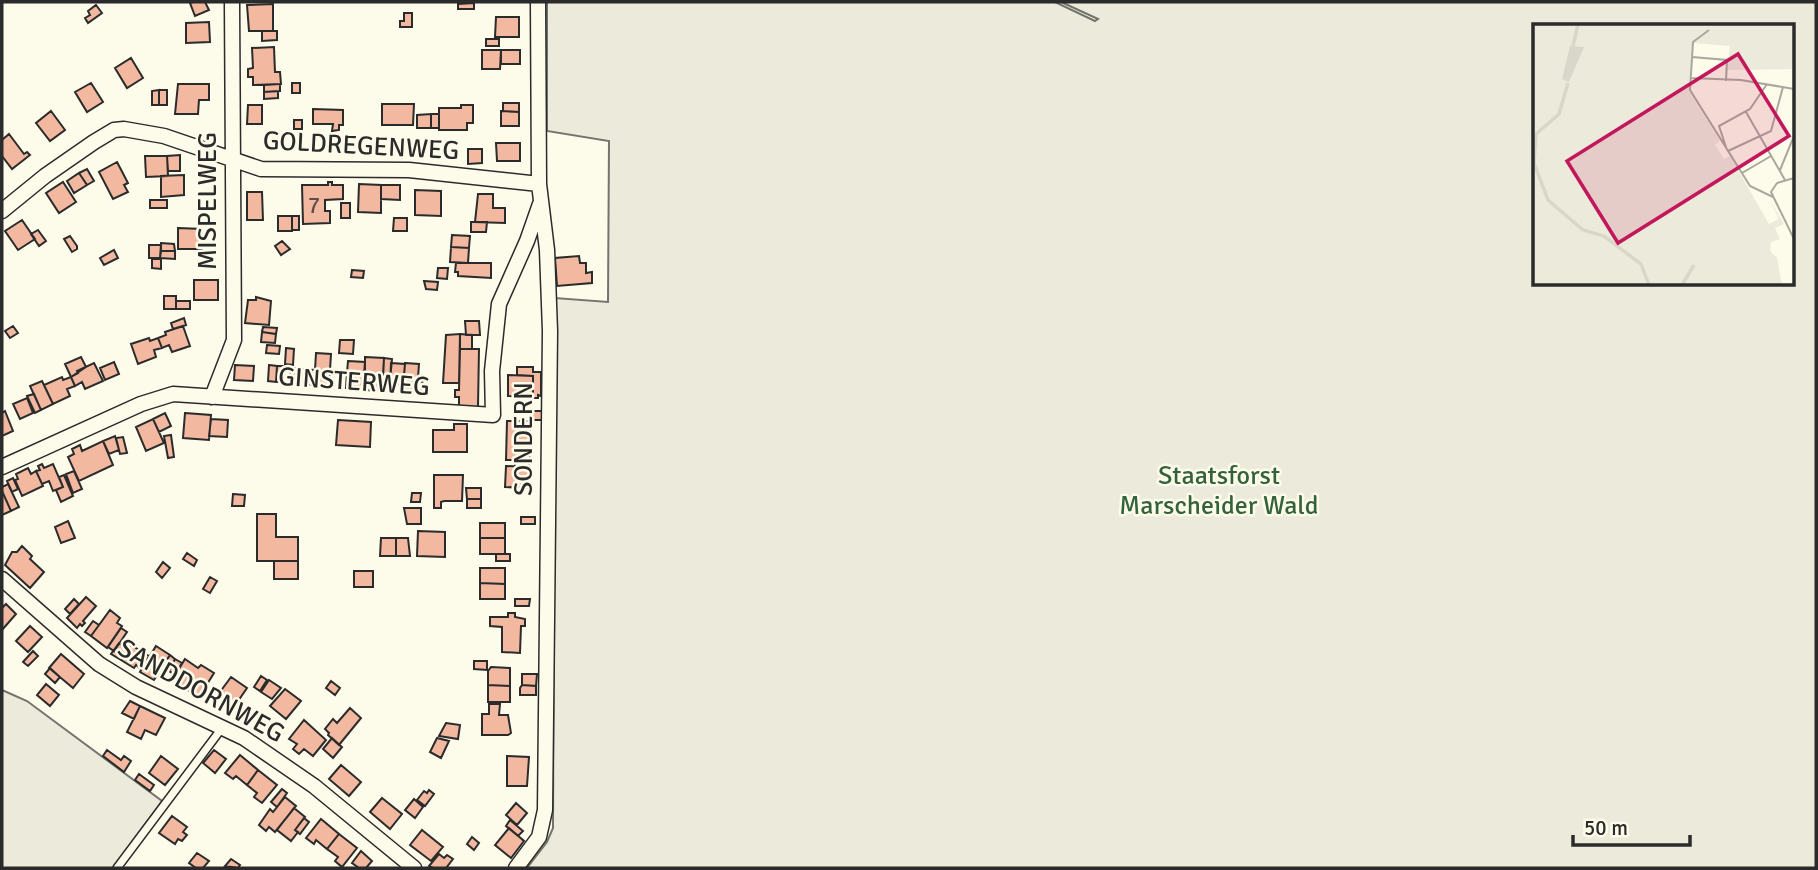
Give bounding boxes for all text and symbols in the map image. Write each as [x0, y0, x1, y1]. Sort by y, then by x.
inset map [1533, 24, 1794, 285]
street label: GOLDREGENWEG [262, 125, 460, 167]
street label: MISPELWEG [192, 132, 224, 270]
house number: 7 [308, 191, 320, 220]
street label: GINSTERWEG [277, 361, 431, 403]
street label: SONDERN [508, 382, 540, 496]
park label: Staatsforst Marscheider Wald [1119, 460, 1319, 522]
street label: SANDDORNWEG [112, 632, 290, 750]
scale bar [1573, 804, 1690, 848]
text: 50 m [1584, 815, 1628, 841]

